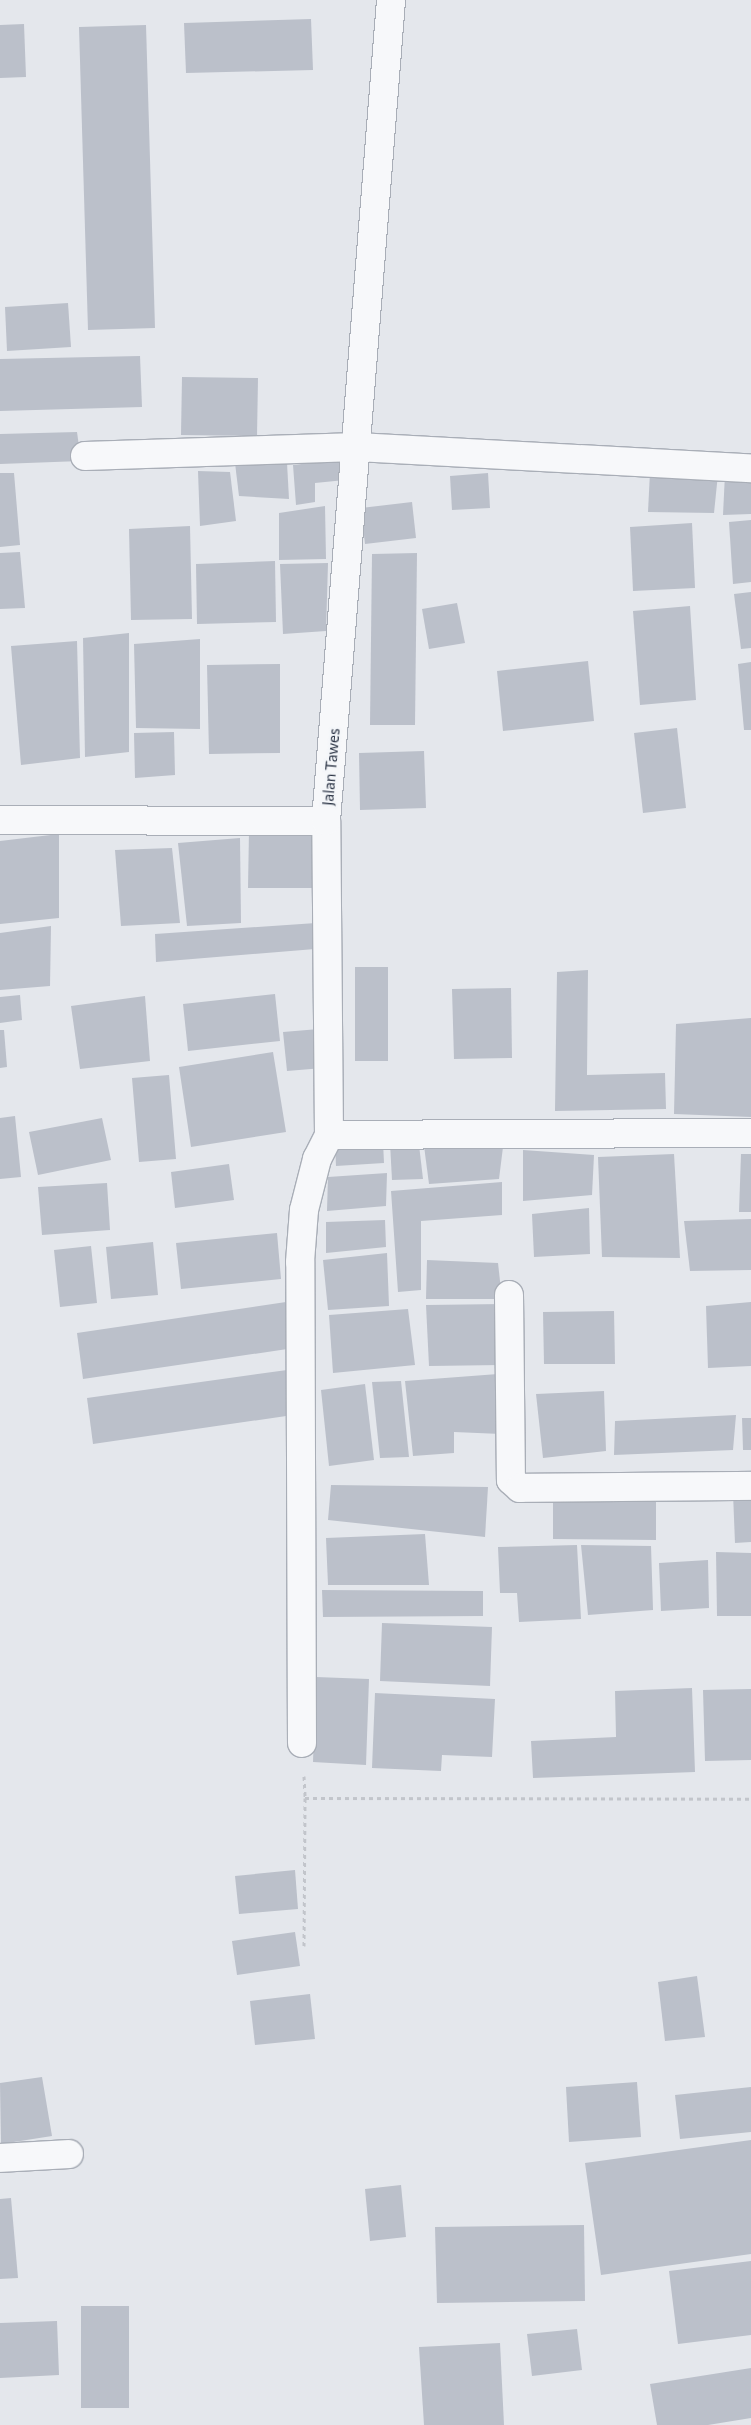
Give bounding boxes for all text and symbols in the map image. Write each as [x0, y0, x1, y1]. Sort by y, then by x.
street label: Jalan Tawes [319, 727, 343, 807]

